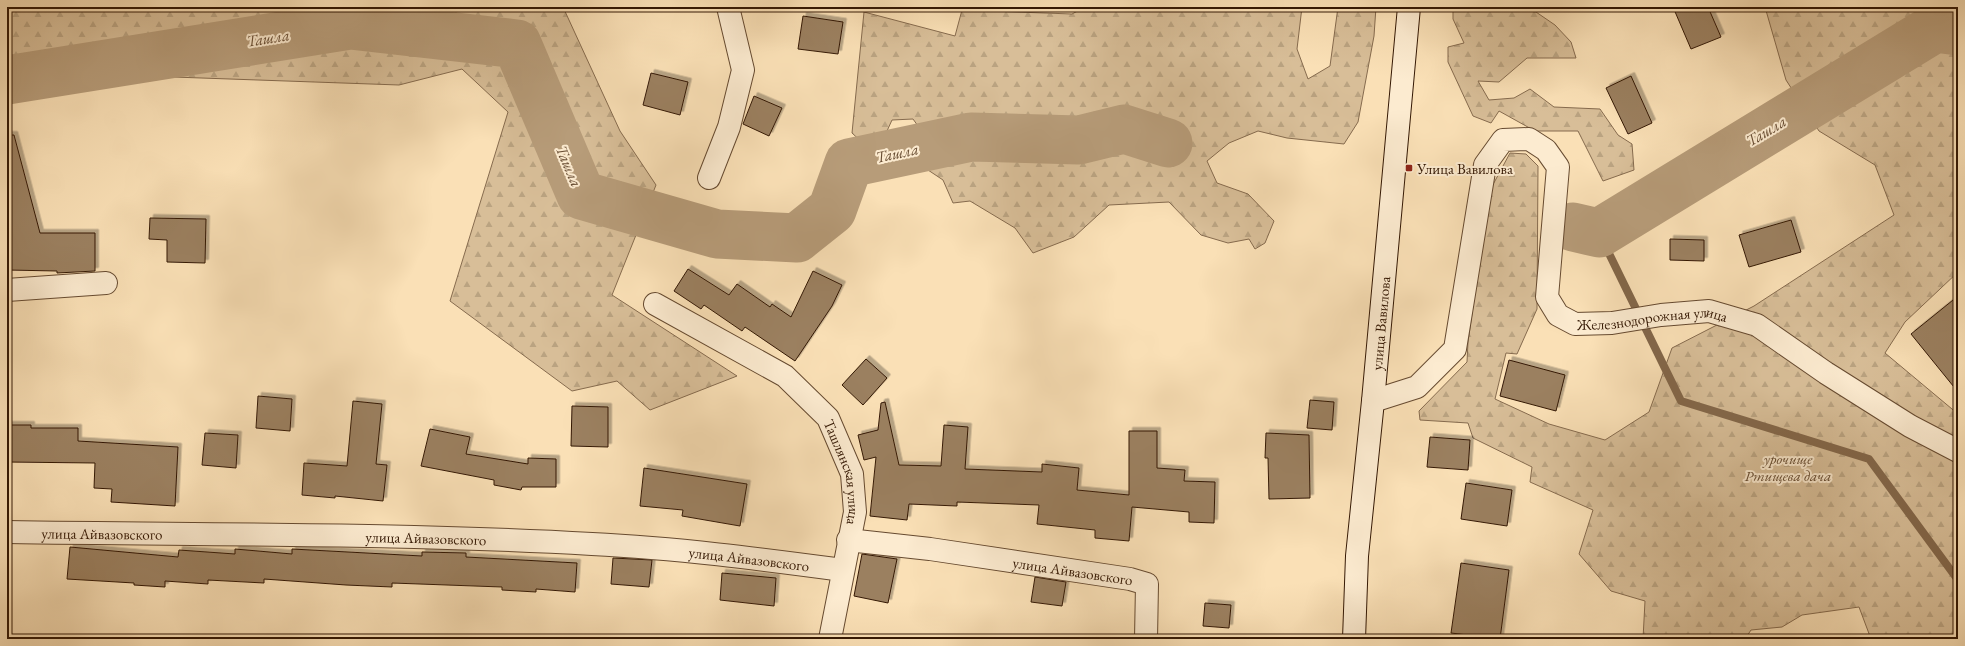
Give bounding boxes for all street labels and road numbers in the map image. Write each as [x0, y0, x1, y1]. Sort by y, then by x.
street label: улица Вавилова [1366, 275, 1394, 371]
street label: Железнодорожная улица [1576, 301, 1730, 333]
street label: Ташлянская улица [820, 416, 864, 527]
street label: улица Айвазовского [41, 523, 163, 543]
street label: улица Айвазовского [365, 527, 487, 549]
street label: улица Айвазовского [688, 542, 811, 575]
street label: улица Айвазовского [1012, 552, 1134, 589]

